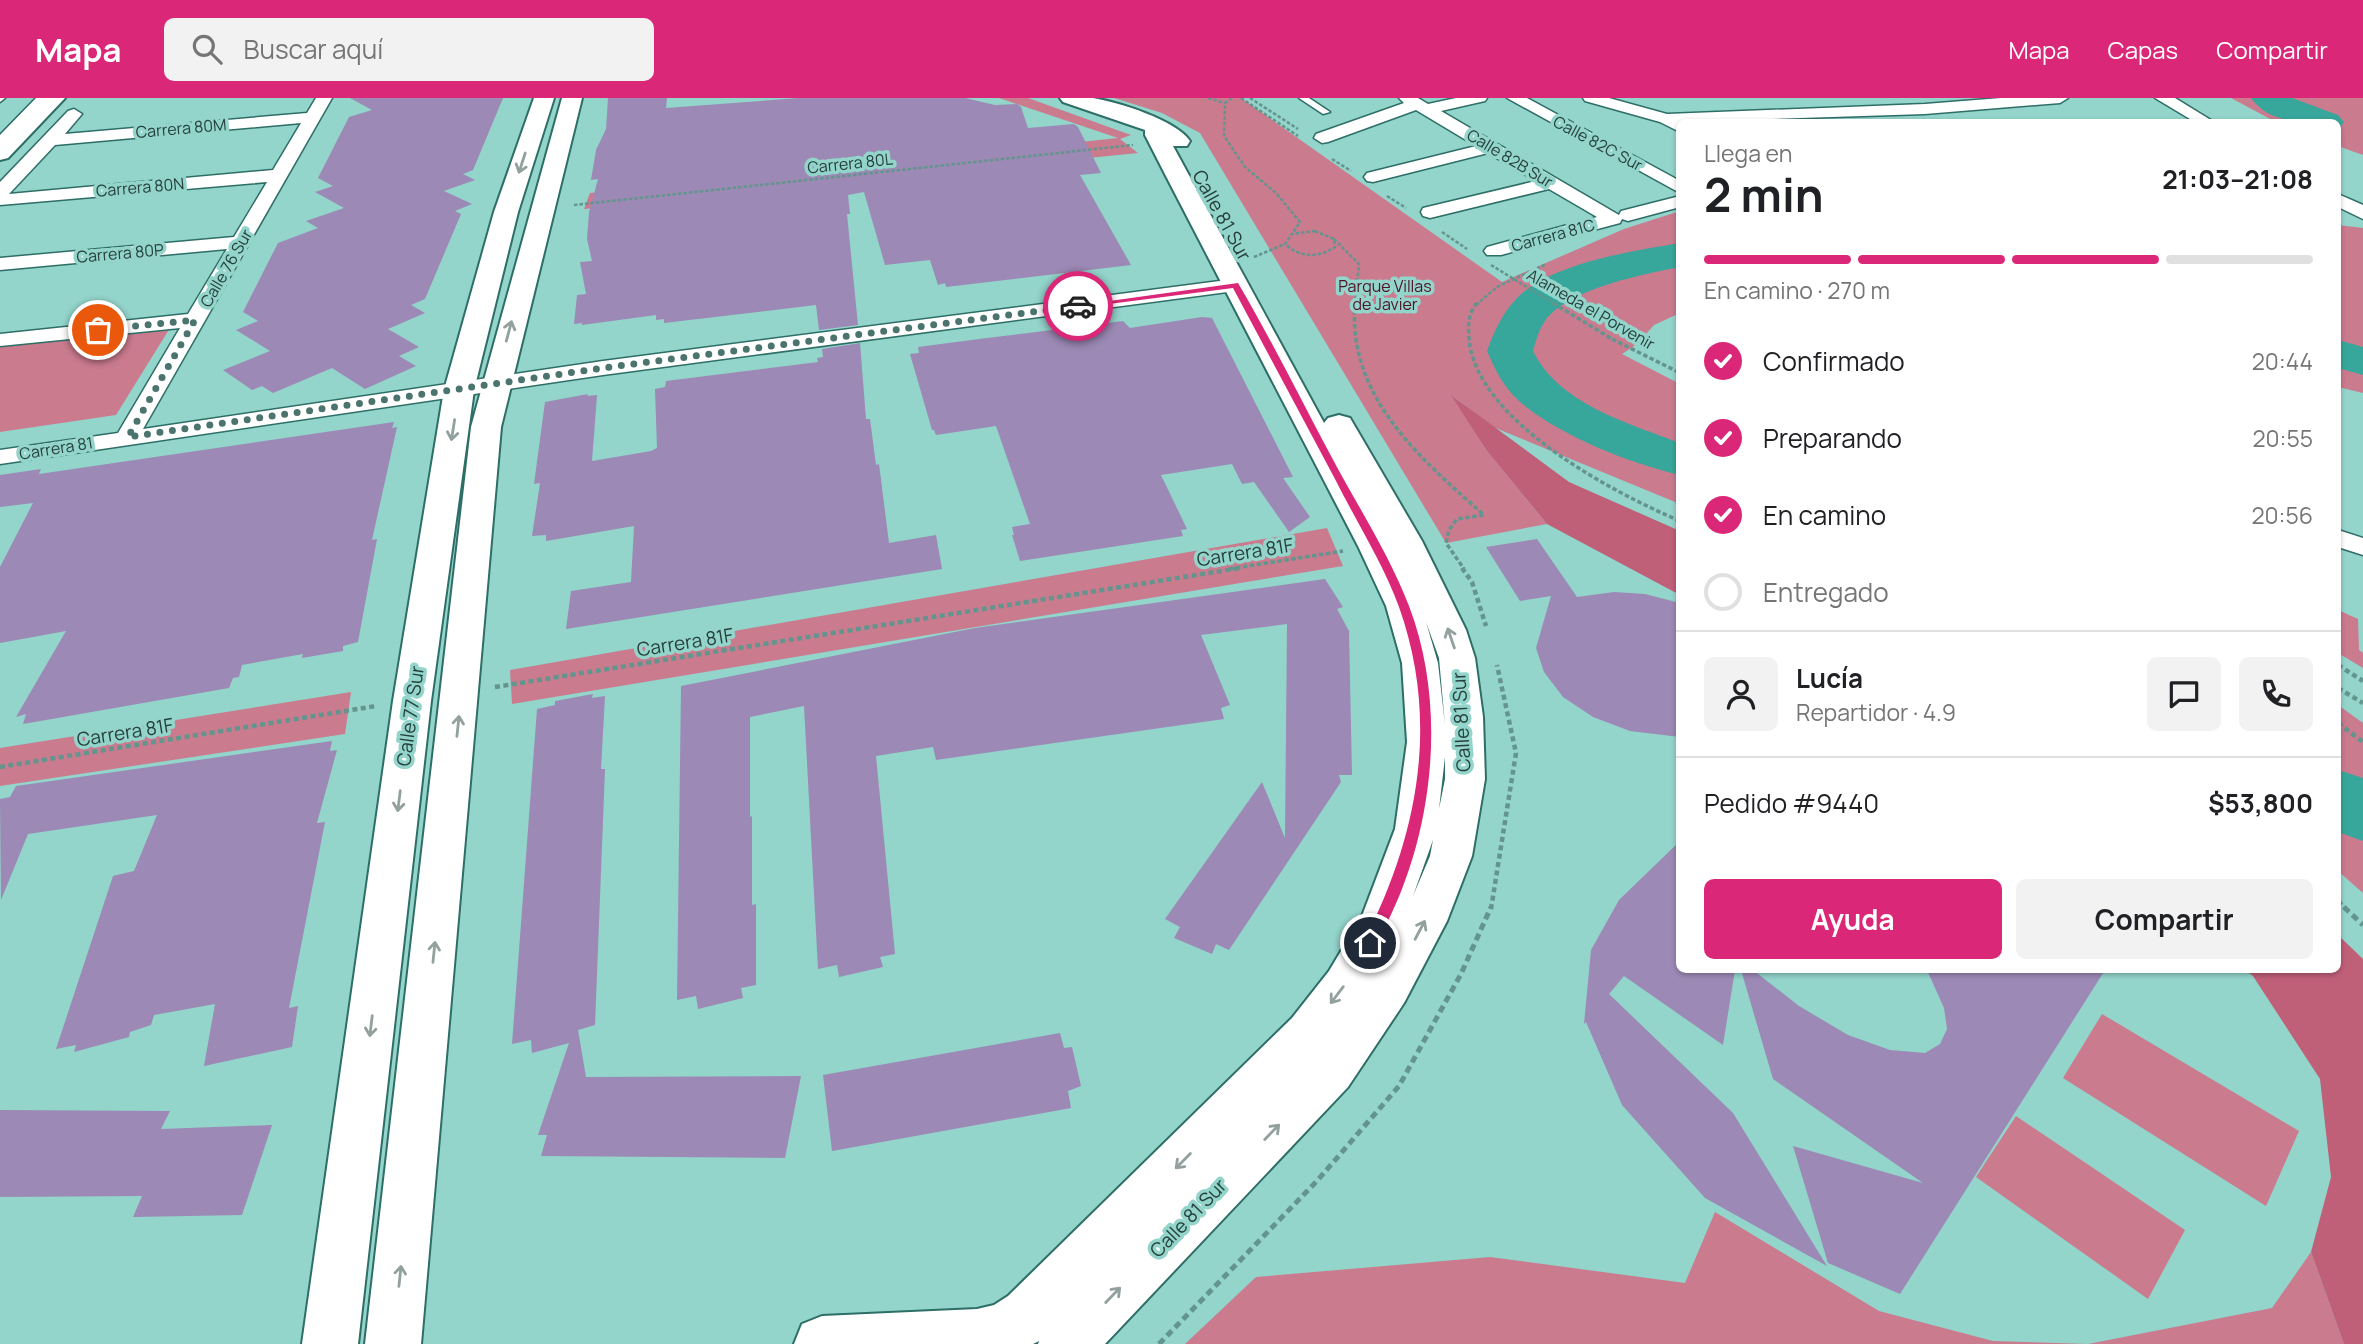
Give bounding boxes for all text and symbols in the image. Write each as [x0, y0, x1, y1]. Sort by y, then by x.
search box [164, 18, 654, 81]
text: Mapa [35, 27, 122, 72]
icon: search [188, 30, 226, 68]
text: Buscar aquí [244, 31, 383, 67]
text: Mapa [2009, 33, 2070, 66]
text: Capas [2108, 33, 2178, 66]
text: Compartir [2216, 33, 2328, 66]
street label: Calle 82C Sur [1549, 110, 1647, 176]
street label: Carrera 80M [135, 113, 227, 143]
street label: Calle 82B Sur [1463, 124, 1557, 193]
text: Llega en [1704, 137, 1792, 169]
street label: Carrera 80L [806, 148, 894, 178]
one-way arrow [515, 151, 527, 173]
text: 21:03–21:08 [2162, 161, 2313, 197]
text: 2 min [1704, 163, 1824, 226]
street label: Calle 81 Sur [1186, 165, 1258, 265]
street label: Carrera 80N [95, 172, 185, 202]
street label: Carrera 81C [1509, 213, 1597, 257]
street label: Calle 76 Sur [195, 225, 257, 311]
street label: Carrera 80P [76, 238, 165, 268]
street label: Alameda el Porvenir [1523, 263, 1659, 355]
courier [1043, 271, 1113, 341]
text: En camino · 270 m [1704, 274, 1890, 306]
park label: Parque Villas de Javier [1338, 275, 1432, 315]
icon: car [1059, 287, 1097, 325]
pin [68, 300, 128, 360]
icon: bag [79, 311, 117, 349]
one-way arrow [503, 320, 516, 343]
icon: check [1704, 342, 1742, 380]
text: Confirmado [1763, 343, 1905, 379]
text: 20:44 [2252, 345, 2313, 377]
one-way arrow [446, 418, 459, 441]
icon: check [1704, 419, 1742, 457]
text: Preparando [1763, 420, 1902, 456]
text: 20:55 [2252, 422, 2313, 454]
street label: Carrera 81 [18, 431, 94, 465]
icon: check [1704, 496, 1742, 534]
text: En camino [1763, 497, 1886, 533]
text: 20:56 [2251, 499, 2313, 531]
street label: Carrera 81F [1195, 531, 1296, 572]
text: Entregado [1763, 574, 1889, 610]
street label: Carrera 81F [635, 621, 736, 662]
one-way arrow [1443, 628, 1456, 650]
button: person [1704, 657, 1778, 731]
button: chat [2147, 657, 2221, 731]
button: phone [2239, 657, 2313, 731]
text: Lucía [1796, 660, 1863, 696]
street label: Calle 77 Sur [390, 664, 430, 768]
street label: Calle 81 Sur [1445, 671, 1477, 773]
text: Repartidor · 4.9 [1796, 696, 1956, 728]
street label: Carrera 81F [75, 711, 176, 752]
one-way arrow [451, 715, 464, 738]
text: Pedido #9440 [1704, 785, 1879, 821]
text: $53,800 [2208, 785, 2313, 821]
one-way arrow [393, 789, 406, 811]
button: Ayuda [1704, 879, 2002, 959]
button: Compartir [2016, 879, 2313, 959]
pin [1340, 913, 1400, 973]
one-way arrow [1413, 920, 1427, 941]
icon: home [1351, 924, 1389, 962]
one-way arrow [428, 942, 441, 964]
one-way arrow [1330, 985, 1345, 1004]
one-way arrow [364, 1014, 377, 1037]
one-way arrow [1263, 1124, 1280, 1141]
one-way arrow [1174, 1152, 1191, 1169]
street label: Calle 81 Sur [1144, 1173, 1232, 1263]
one-way arrow [394, 1265, 407, 1288]
one-way arrow [1105, 1287, 1122, 1304]

